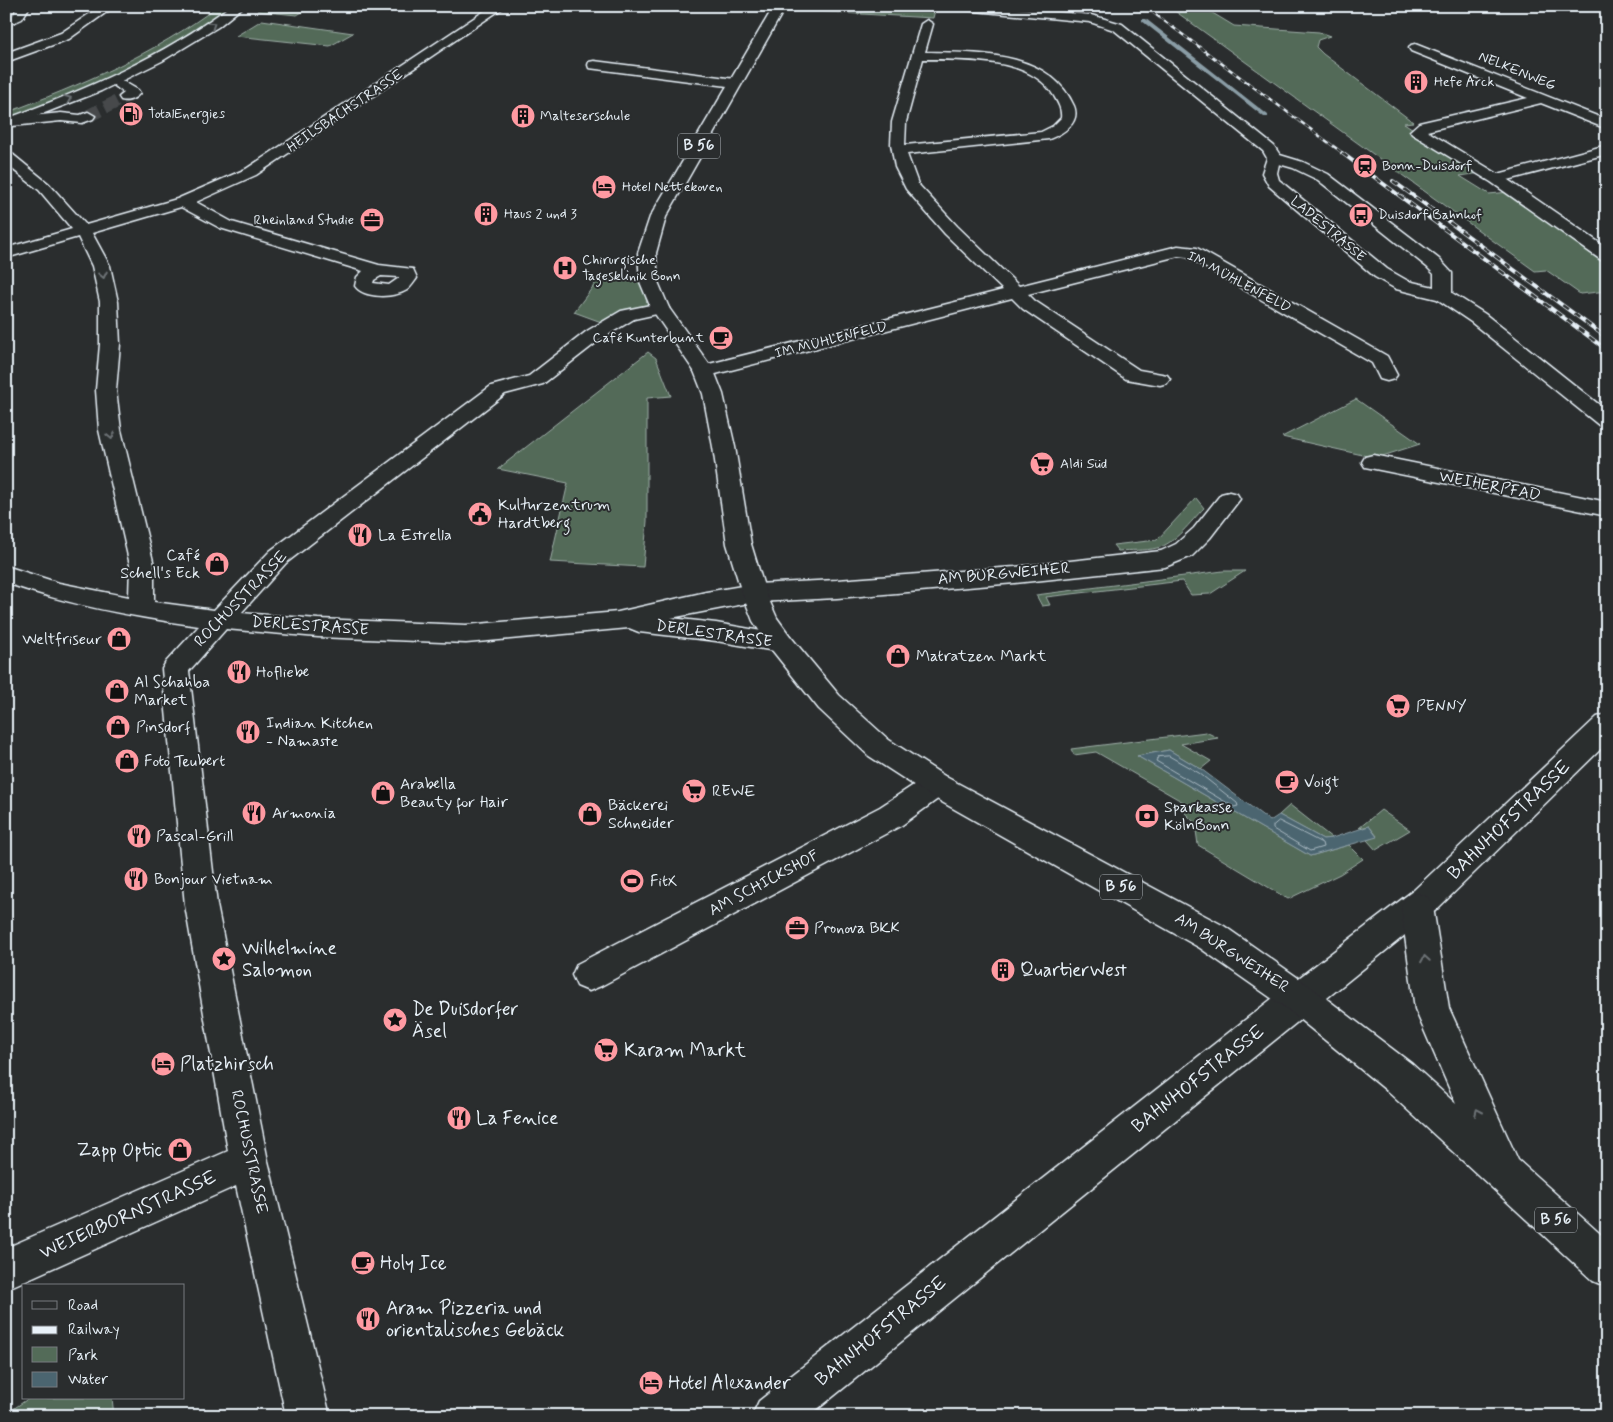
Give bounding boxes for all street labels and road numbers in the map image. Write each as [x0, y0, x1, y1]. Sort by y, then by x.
street label: NELKENWEG [1476, 47, 1559, 95]
street label: HEILSBACHSTRASSE [283, 65, 407, 157]
road number: B 56 [678, 134, 720, 158]
street label: LADESTRASSE [1287, 192, 1369, 266]
street label: IM MÜHLENFELD [1184, 247, 1294, 317]
street label: IM MÜHLENFELD [773, 317, 889, 363]
street label: WEIHERPFAD [1437, 466, 1543, 506]
street label: ROCHUSSTRASSE [190, 546, 292, 652]
street label: AM BURGWEIHER [937, 558, 1071, 590]
street label: DERLESTRASSE [251, 611, 369, 641]
street label: DERLESTRASSE [654, 615, 774, 653]
street label: BAHNHOFSTRASSE [1442, 755, 1576, 885]
street label: AM SCHICKSHOF [705, 845, 823, 921]
road number: B 56 [1100, 874, 1142, 900]
street label: AM BURGWEIHER [1171, 908, 1293, 998]
street label: BAHNHOFSTRASSE [1126, 1019, 1270, 1139]
street label: ROCHUSSTRASSE [226, 1088, 272, 1216]
street label: WEIERBORNSTRASSE [36, 1165, 220, 1265]
road number: B 56 [1535, 1208, 1577, 1232]
street label: BAHNHOFSTRASSE [810, 1270, 952, 1392]

